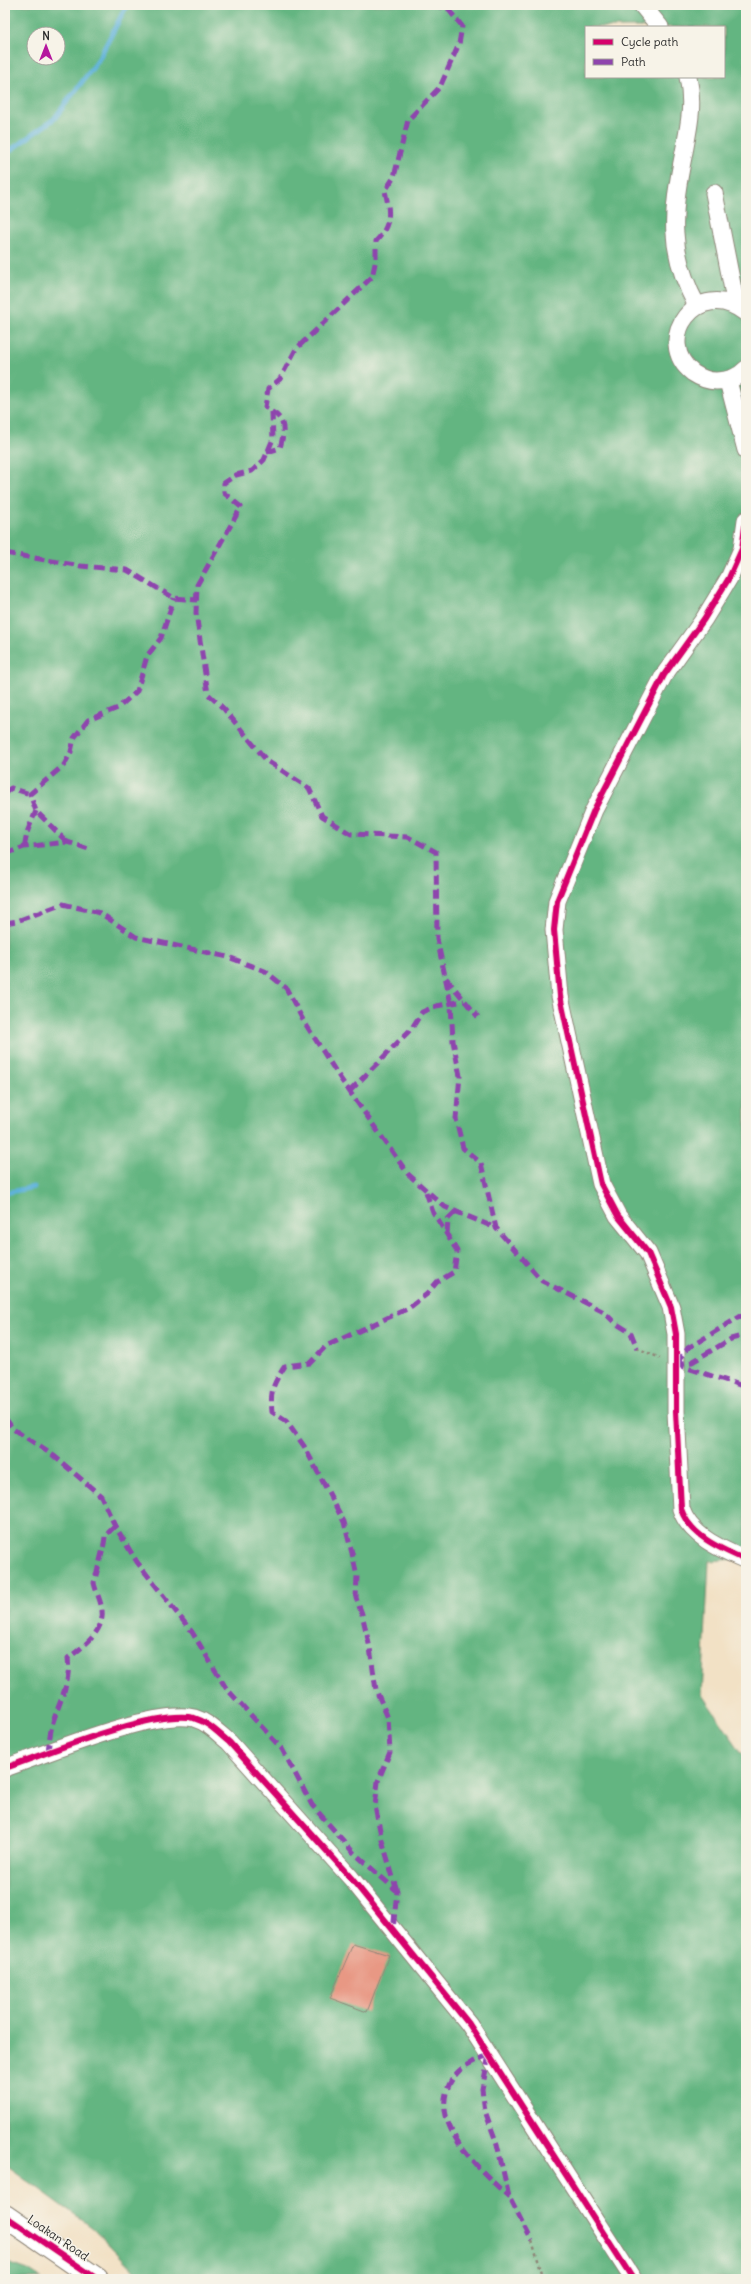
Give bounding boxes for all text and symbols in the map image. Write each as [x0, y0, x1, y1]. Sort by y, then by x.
north arrow [26, 26, 66, 66]
legend [585, 26, 725, 78]
text: N [42, 29, 50, 43]
text: Cycle path [621, 34, 678, 49]
text: Path [621, 54, 646, 69]
street label: Loakan Road [25, 2212, 92, 2264]

